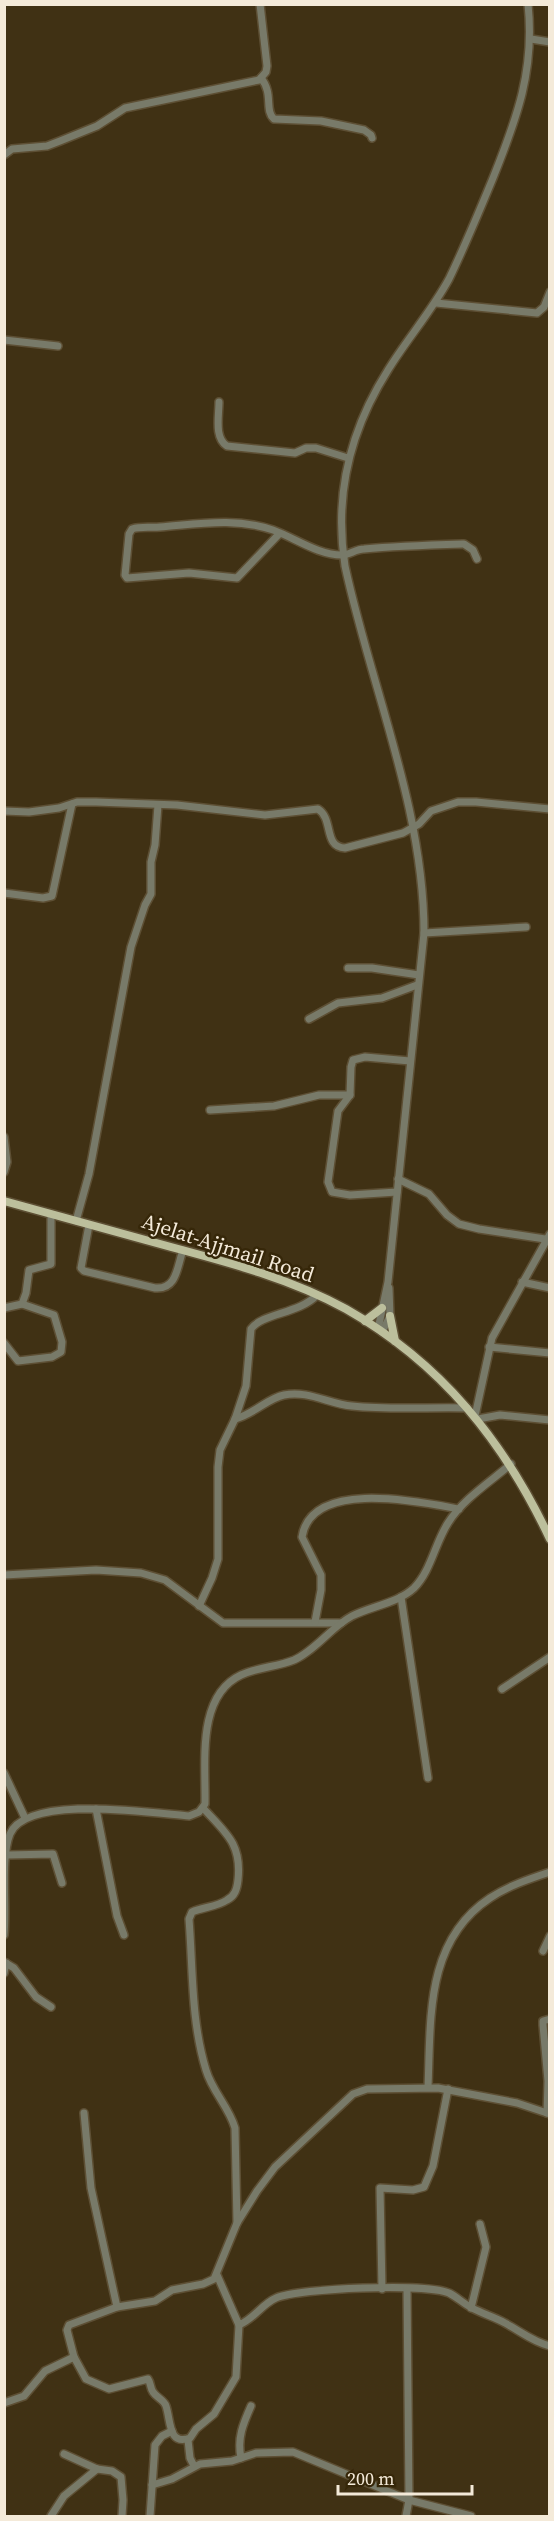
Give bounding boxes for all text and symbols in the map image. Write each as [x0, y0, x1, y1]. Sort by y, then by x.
street label: Ajelat-Ajjmail Road [138, 1206, 318, 1289]
scale bar [338, 2458, 472, 2496]
text: 200 m [347, 2466, 394, 2491]

